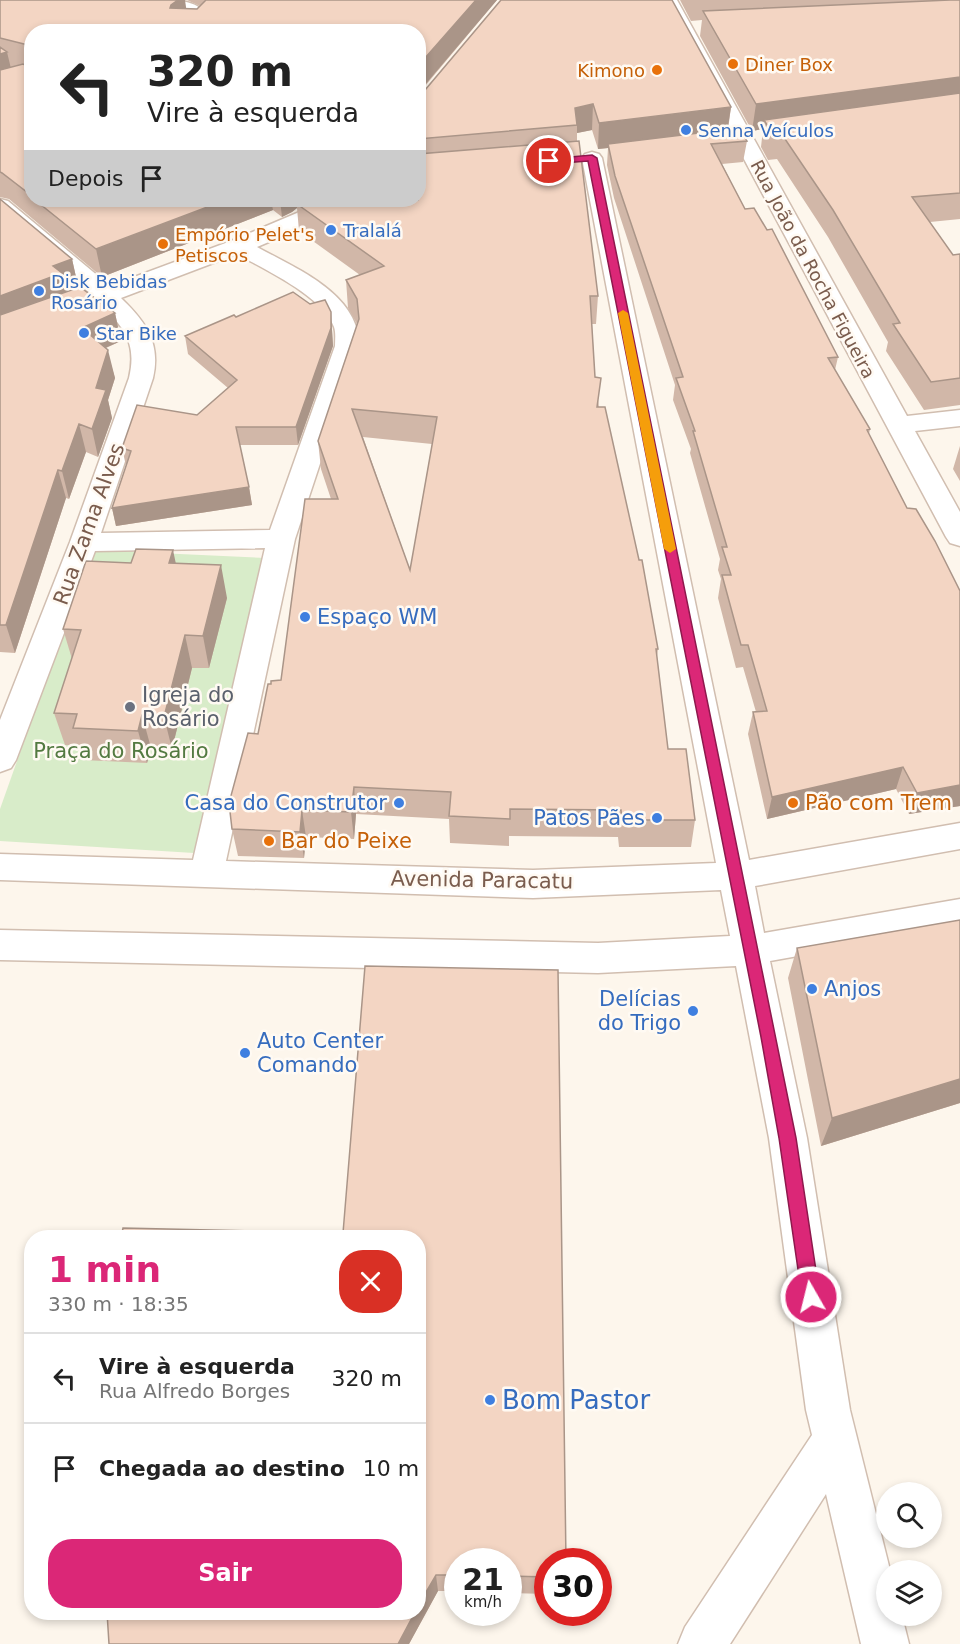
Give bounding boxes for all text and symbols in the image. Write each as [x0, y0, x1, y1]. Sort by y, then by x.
text: 320 m [147, 47, 293, 96]
icon: left [48, 48, 126, 126]
place label: Diner Box [745, 54, 833, 75]
marker: Diner Box [726, 57, 740, 71]
place label: Kimono [577, 60, 645, 81]
marker: Kimono [650, 63, 664, 77]
text: Vire à esquerda [147, 97, 359, 128]
place label: Senna Veículos [698, 120, 834, 141]
marker: Senna Veículos [679, 123, 693, 137]
pin [523, 135, 574, 186]
icon: arrive [532, 144, 565, 177]
street label: Rua João da Rocha Figueira [746, 156, 880, 382]
icon: arrive [135, 162, 168, 195]
text: Depois [48, 166, 123, 191]
place label: Tralalá [342, 220, 402, 241]
marker: Tralalá [324, 223, 338, 237]
place label: Empório Pelet's Petiscos [175, 224, 314, 266]
marker: Empório Pelet's Petiscos [156, 237, 170, 251]
place label: Disk Bebidas Rosário [51, 271, 167, 313]
marker: Disk Bebidas Rosário [32, 284, 46, 298]
place label: Star Bike [96, 323, 177, 344]
marker: Star Bike [77, 326, 91, 340]
street label: Rua Zama Alves [49, 440, 129, 608]
place label: Espaço WM [317, 605, 437, 629]
marker: Espaço WM [298, 610, 312, 624]
place label: Igreja do Rosário [142, 683, 234, 731]
marker: Igreja do Rosário [123, 700, 137, 714]
park label: Praça do Rosário [33, 739, 209, 763]
place label: Casa do Construtor [184, 791, 387, 815]
place label: Pão com Trem [805, 791, 952, 815]
marker: Casa do Construtor [392, 796, 406, 810]
marker: Pão com Trem [786, 796, 800, 810]
place label: Patos Pães [533, 806, 645, 830]
marker: Patos Pães [650, 811, 664, 825]
place label: Bar do Peixe [281, 829, 412, 853]
marker: Bar do Peixe [262, 834, 276, 848]
street label: Avenida Paracatu [391, 866, 573, 894]
place label: Anjos [824, 977, 881, 1001]
marker: Anjos [805, 982, 819, 996]
place label: Delícias do Trigo [598, 987, 681, 1035]
marker: Delícias do Trigo [686, 1004, 700, 1018]
place label: Auto Center Comando [257, 1029, 383, 1077]
marker: Auto Center Comando [238, 1046, 252, 1060]
text: 1 min [48, 1249, 161, 1290]
button: close [339, 1250, 402, 1313]
position arrow [779, 1265, 843, 1329]
text: 330 m · 18:35 [48, 1292, 189, 1316]
text: Vire à esquerda [99, 1354, 295, 1379]
icon: left [48, 1362, 81, 1395]
text: 320 m [332, 1366, 402, 1391]
text: Rua Alfredo Borges [99, 1379, 290, 1403]
place label: Bom Pastor [502, 1385, 650, 1415]
marker: Bom Pastor [483, 1393, 497, 1407]
icon: arrive [48, 1452, 81, 1485]
text: Chegada ao destino [99, 1456, 345, 1481]
text: 10 m [363, 1456, 419, 1481]
map controls [876, 1482, 942, 1626]
button: search [876, 1482, 942, 1548]
button: Sair [48, 1539, 402, 1608]
speed limit sign: 30 [534, 1548, 612, 1626]
button: layers [876, 1560, 942, 1626]
text: 21 [462, 1562, 504, 1597]
text: km/h [464, 1593, 502, 1611]

